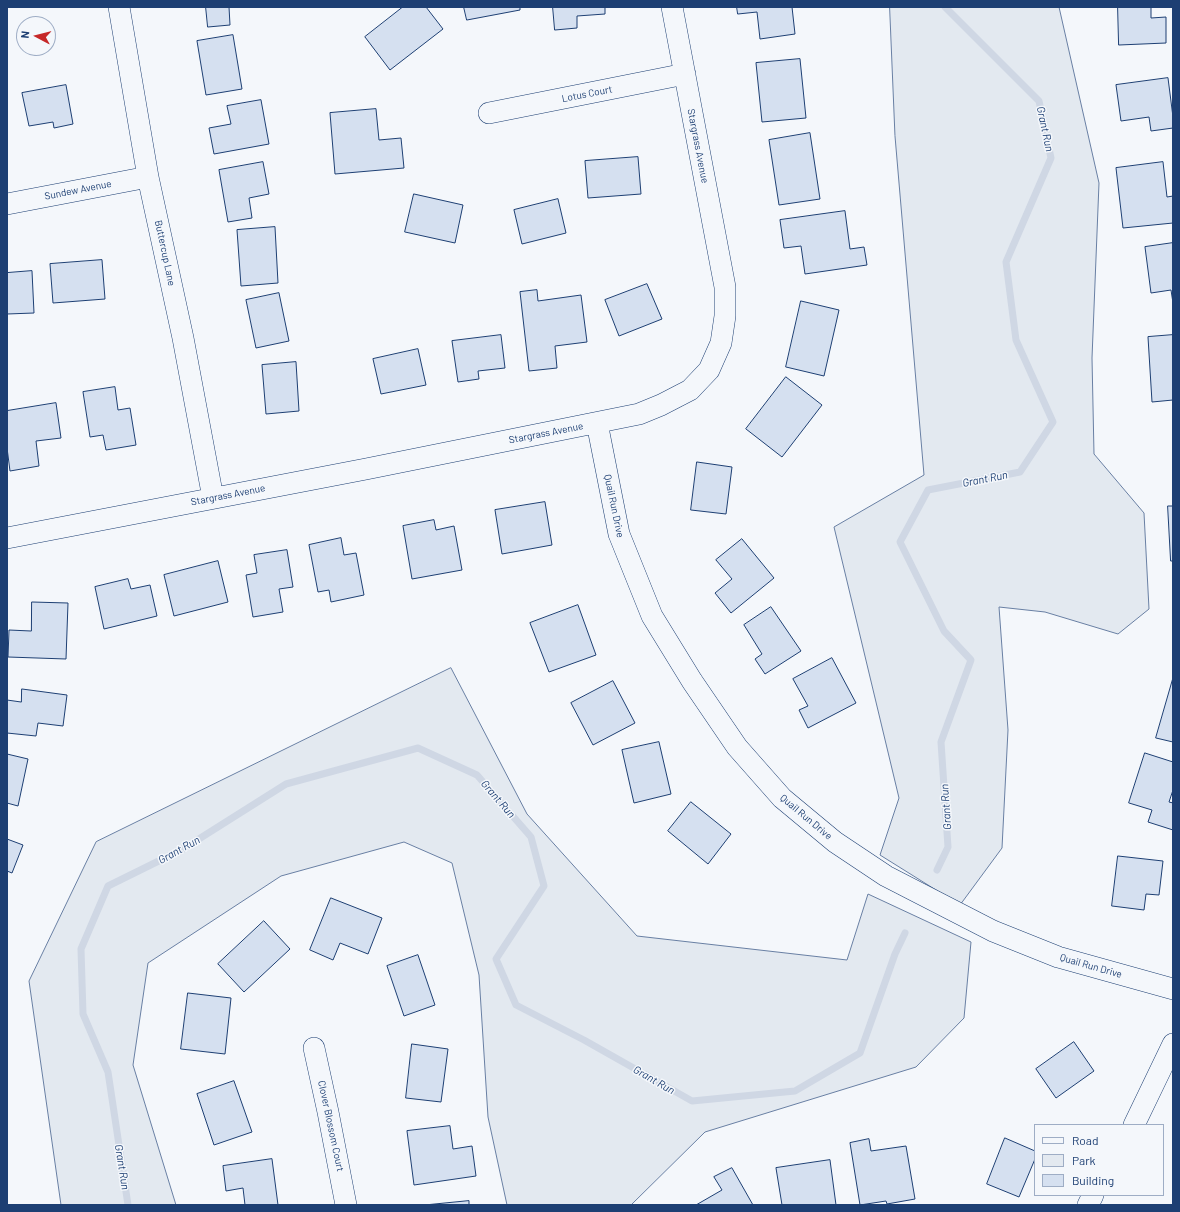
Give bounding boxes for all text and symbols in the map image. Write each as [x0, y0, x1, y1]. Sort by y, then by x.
north arrow [16, 16, 56, 56]
text: N [18, 30, 31, 39]
street label: Lotus Court [561, 83, 613, 105]
water label: Grant Run [1034, 105, 1056, 153]
street label: Stargrass Avenue [685, 108, 711, 184]
street label: Sundew Avenue [43, 178, 113, 202]
street label: Buttercup Lane [152, 219, 178, 287]
street label: Stargrass Avenue [508, 420, 584, 446]
water label: Grant Run [961, 468, 1009, 490]
street label: Quail Run Drive [601, 473, 627, 539]
street label: Stargrass Avenue [190, 482, 266, 508]
water label: Grant Run [478, 777, 518, 821]
water label: Grant Run [938, 784, 954, 830]
street label: Quail Run Drive [778, 792, 834, 842]
water label: Grant Run [156, 833, 202, 867]
street label: Quail Run Drive [1058, 951, 1124, 981]
water label: Grant Run [631, 1063, 677, 1097]
street label: Clover Blossom Court [315, 1079, 347, 1173]
legend [1034, 1124, 1164, 1196]
text: Road [1072, 1133, 1099, 1147]
water label: Grant Run [112, 1143, 132, 1191]
text: Park [1072, 1153, 1096, 1167]
text: Building [1072, 1173, 1114, 1187]

